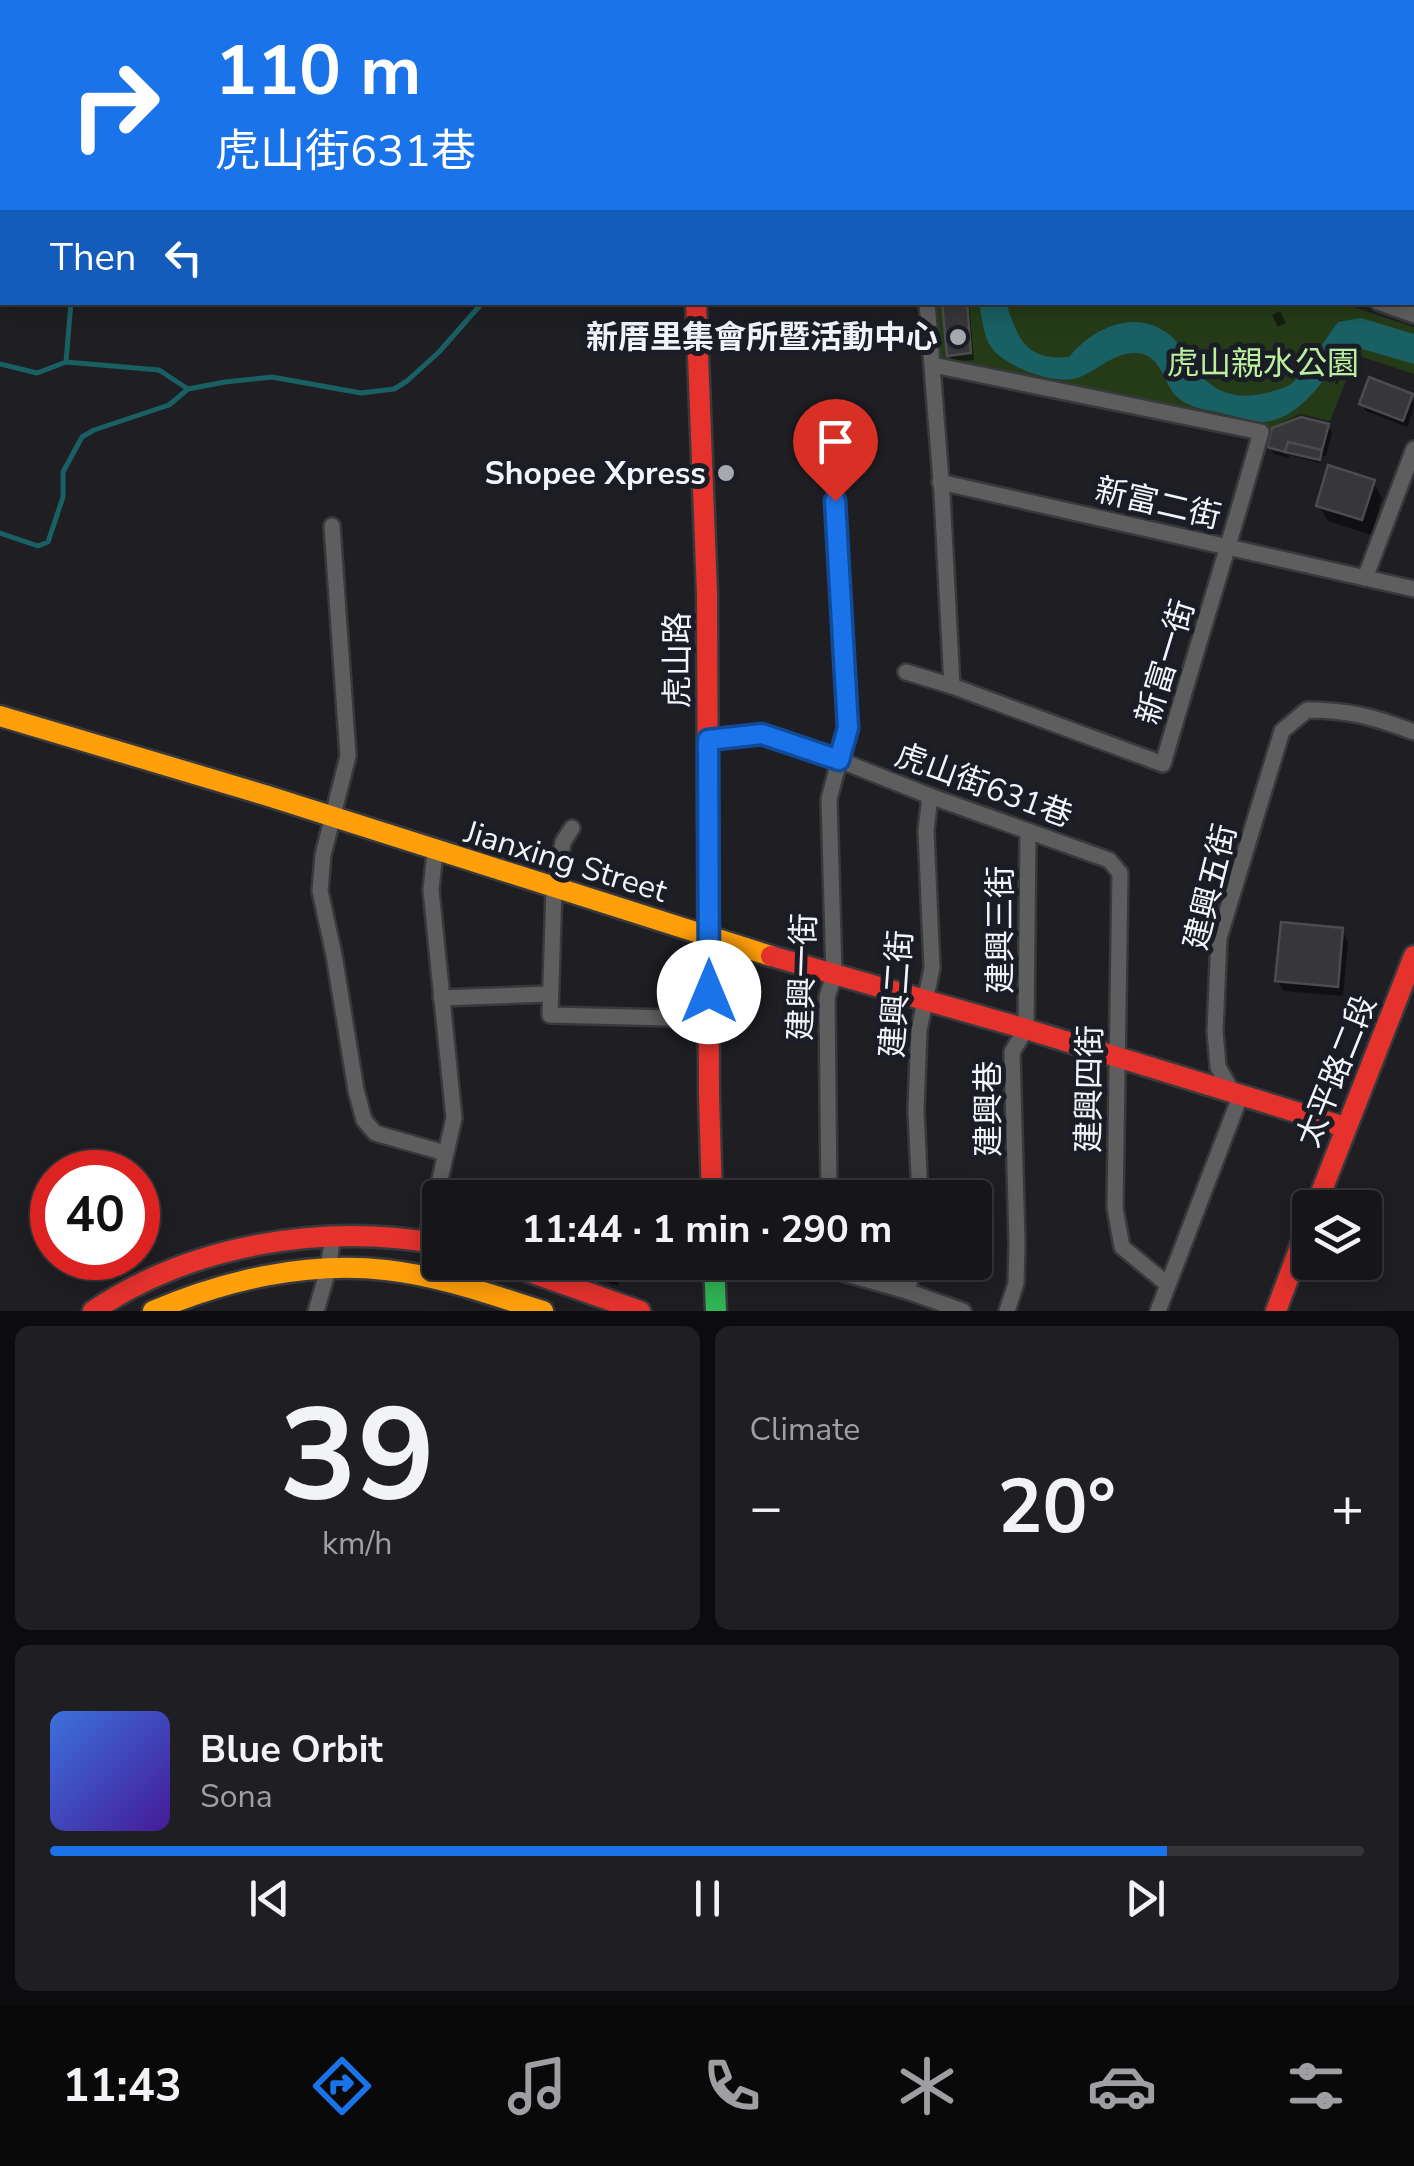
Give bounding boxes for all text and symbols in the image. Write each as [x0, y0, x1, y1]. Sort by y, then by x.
text: 110 m [215, 23, 421, 119]
icon: right [50, 40, 180, 170]
text: 虎山街631巷 [215, 121, 476, 182]
icon: left [156, 230, 211, 285]
text: Then [50, 232, 136, 283]
place label: 新厝里集會所暨活動中心 [586, 316, 938, 359]
marker: 新厝里集會所暨活動中心 [947, 326, 969, 348]
park label: 虎山親水公園 [1167, 342, 1359, 385]
pin [793, 399, 878, 502]
icon: arrive [808, 414, 863, 469]
place label: Shopee Xpress [485, 452, 706, 495]
marker: Shopee Xpress [715, 462, 737, 484]
street label: 新富二街 [1091, 468, 1225, 539]
street label: 新富一街 [1126, 595, 1205, 730]
street label: 虎山路 [656, 612, 699, 708]
street label: 虎山街631巷 [889, 734, 1078, 837]
street label: Jianxing Street [458, 810, 673, 913]
street label: 建興五街 [1174, 820, 1247, 954]
street label: 建興三街 [979, 866, 1022, 994]
street label: 建興一街 [779, 912, 826, 1042]
street label: 建興二街 [871, 929, 922, 1059]
position arrow [657, 940, 761, 1044]
street label: 太平路二段 [1287, 989, 1386, 1153]
street label: 建興四街 [1067, 1025, 1112, 1153]
street label: 建興巷 [967, 1061, 1010, 1157]
speed limit sign: 40 [30, 1150, 160, 1280]
map controls [1292, 1190, 1382, 1280]
button: layers [1292, 1190, 1382, 1280]
text: 11:44 · 1 min · 290 m [522, 1204, 892, 1255]
text: 39 [279, 1368, 435, 1545]
text: Climate [750, 1408, 860, 1451]
text: 20° [998, 1456, 1116, 1558]
text: − [750, 1470, 783, 1545]
text: + [1331, 1470, 1364, 1545]
text: km/h [322, 1522, 393, 1565]
text: Blue Orbit [200, 1724, 383, 1775]
text: Sona [200, 1775, 273, 1818]
icon: previous [242, 1871, 297, 1926]
icon: pause [680, 1871, 735, 1926]
icon: next [1118, 1871, 1173, 1926]
icon: directions [307, 2051, 377, 2121]
icon: music [502, 2051, 572, 2121]
icon: phone [697, 2051, 767, 2121]
icon: climate [892, 2051, 962, 2121]
icon: car [1087, 2051, 1157, 2121]
icon: filters [1281, 2051, 1351, 2121]
text: 11:43 [62, 2056, 182, 2117]

